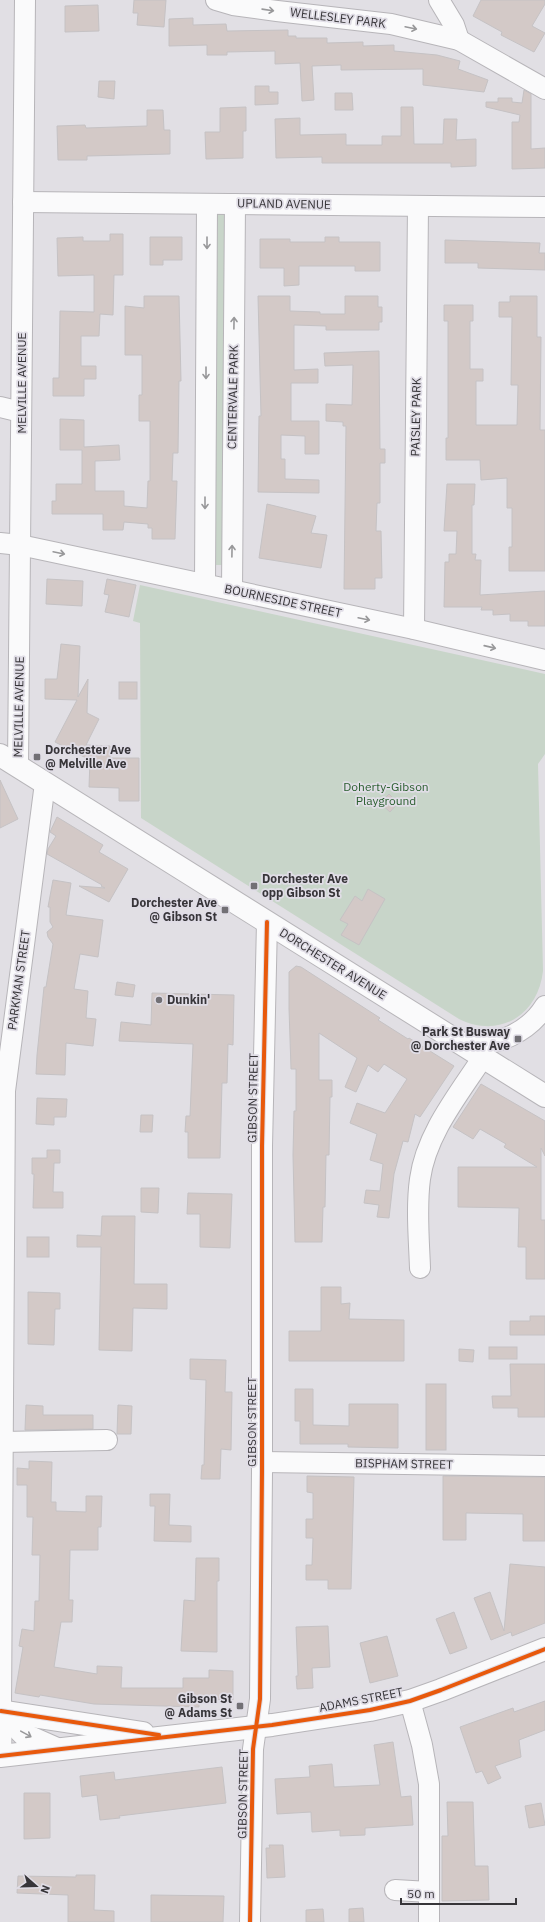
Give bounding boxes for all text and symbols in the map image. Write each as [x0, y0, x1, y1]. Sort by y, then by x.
street label: WELLESLEY PARK [289, 4, 387, 31]
one-way arrow [261, 6, 274, 14]
one-way arrow [404, 25, 417, 33]
street label: UPLAND AVENUE [237, 195, 331, 212]
one-way arrow [203, 236, 211, 249]
one-way arrow [230, 317, 238, 330]
street label: MELVILLE AVENUE [14, 332, 29, 434]
street label: CENTERVALE PARK [224, 344, 241, 449]
one-way arrow [202, 366, 210, 379]
street label: PAISLEY PARK [407, 377, 424, 456]
one-way arrow [201, 496, 209, 509]
one-way arrow [228, 545, 236, 558]
one-way arrow [52, 549, 65, 557]
street label: BOURNESIDE STREET [223, 581, 343, 620]
one-way arrow [357, 615, 370, 623]
one-way arrow [484, 644, 497, 652]
street label: MELVILLE AVENUE [10, 656, 27, 758]
place label: Dorchester Ave @ Melville Ave [45, 742, 131, 771]
marker: Dorchester Ave @ Melville Ave [32, 752, 42, 762]
park label: Doherty-Gibson Playground [343, 779, 429, 808]
place label: Dorchester Ave opp Gibson St [262, 871, 348, 900]
marker: Dorchester Ave opp Gibson St [249, 881, 259, 891]
place label: Dorchester Ave @ Gibson St [131, 895, 217, 924]
marker: Dorchester Ave @ Gibson St [220, 905, 230, 915]
street label: DORCHESTER AVENUE [277, 925, 390, 1003]
street label: PARKMAN STREET [4, 929, 33, 1031]
place label: Dunkin' [167, 992, 210, 1007]
marker: Dunkin' [154, 995, 164, 1005]
place label: Park St Busway @ Dorchester Ave [410, 1024, 511, 1053]
marker: Park St Busway @ Dorchester Ave [513, 1034, 523, 1044]
street label: GIBSON STREET [244, 1053, 261, 1143]
street label: GIBSON STREET [244, 1377, 259, 1467]
street label: BISPHAM STREET [355, 1455, 453, 1472]
street label: ADAMS STREET [318, 1684, 404, 1715]
place label: Gibson St @ Adams St [164, 1691, 232, 1720]
marker: Gibson St @ Adams St [235, 1701, 245, 1711]
one-way arrow [20, 1731, 32, 1739]
street label: GIBSON STREET [234, 1749, 251, 1839]
north arrow [16, 1866, 56, 1906]
scale bar [401, 1880, 516, 1906]
text: N [37, 1883, 53, 1896]
text: 50 m [407, 1886, 435, 1901]

